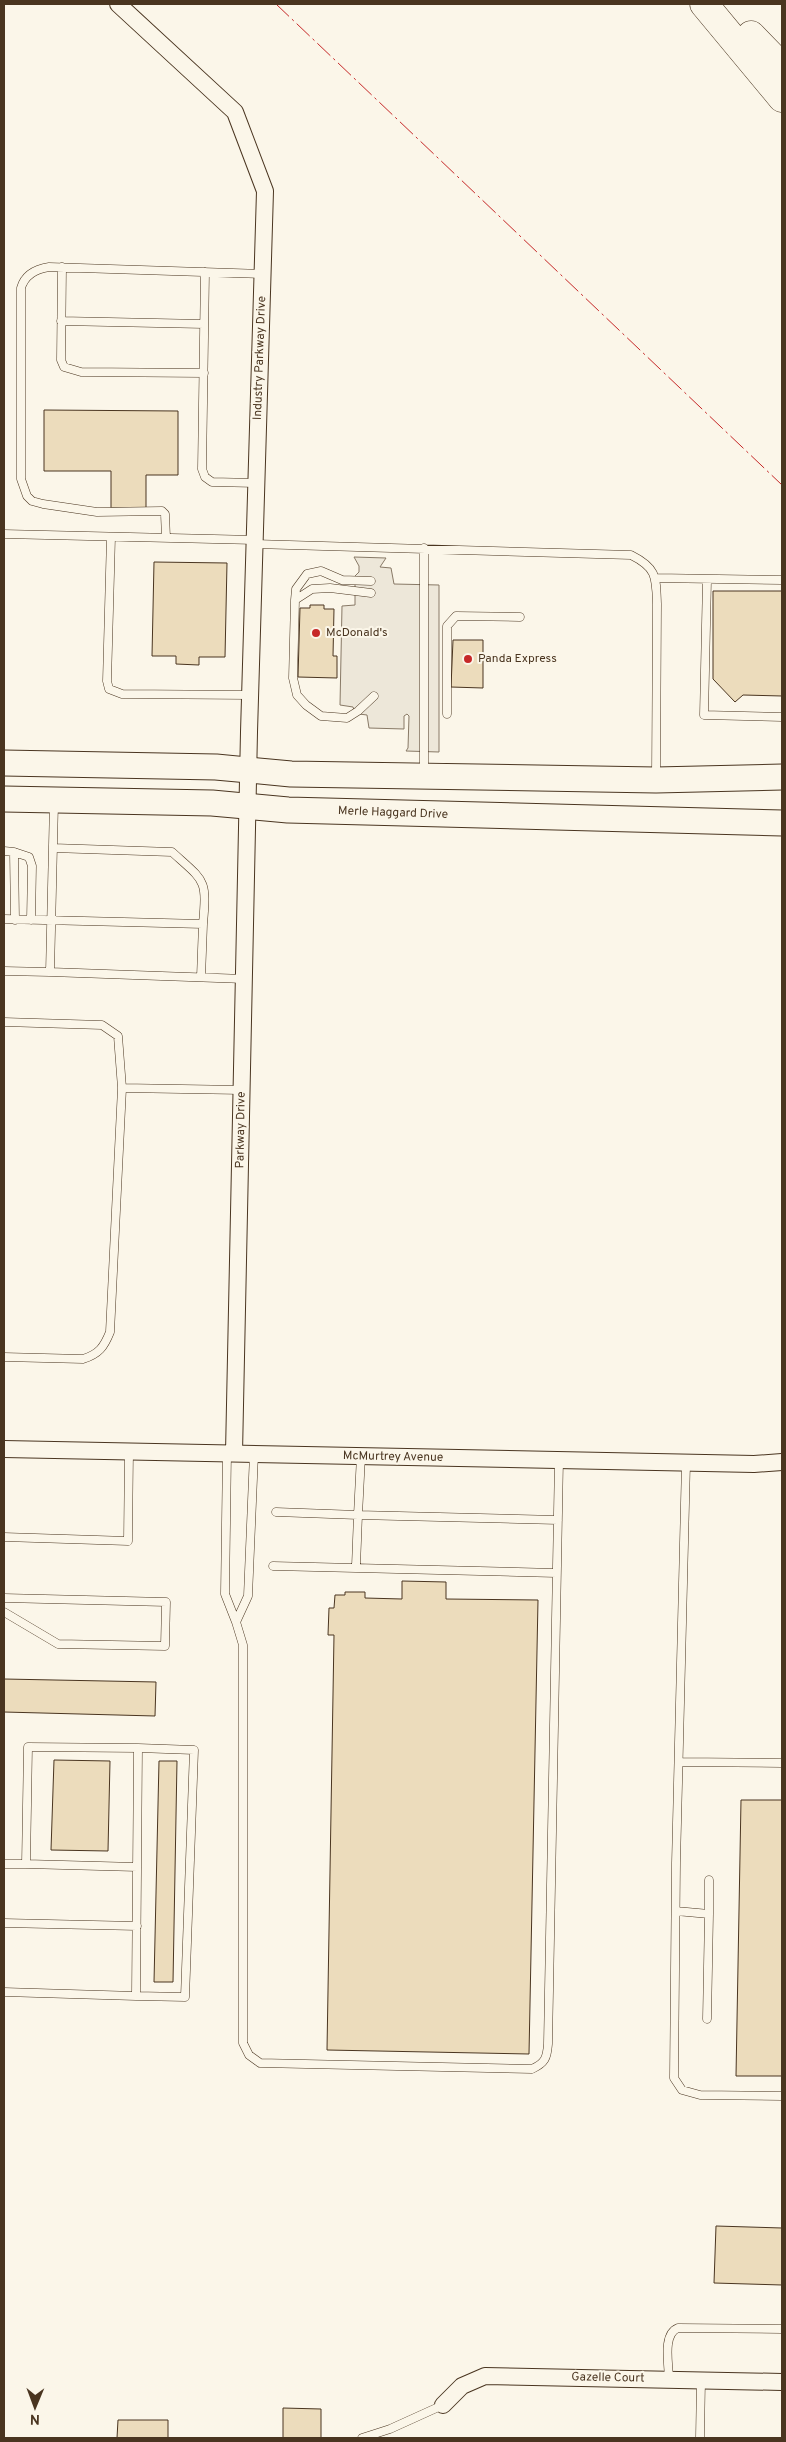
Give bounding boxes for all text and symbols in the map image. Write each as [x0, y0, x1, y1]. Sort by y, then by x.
street label: Industry Parkway Drive [250, 296, 270, 420]
place label: McDonald's [326, 625, 388, 641]
marker: McDonald's [310, 627, 322, 639]
place label: Panda Express [478, 651, 557, 667]
marker: Panda Express [462, 653, 474, 665]
street label: Merle Haggard Drive [338, 803, 448, 823]
street label: Parkway Drive [232, 1091, 250, 1169]
street label: McMurtrey Avenue [343, 1448, 443, 1466]
street label: Gazelle Court [571, 2369, 645, 2387]
north arrow [10, 2382, 60, 2432]
text: N [30, 2410, 40, 2427]

